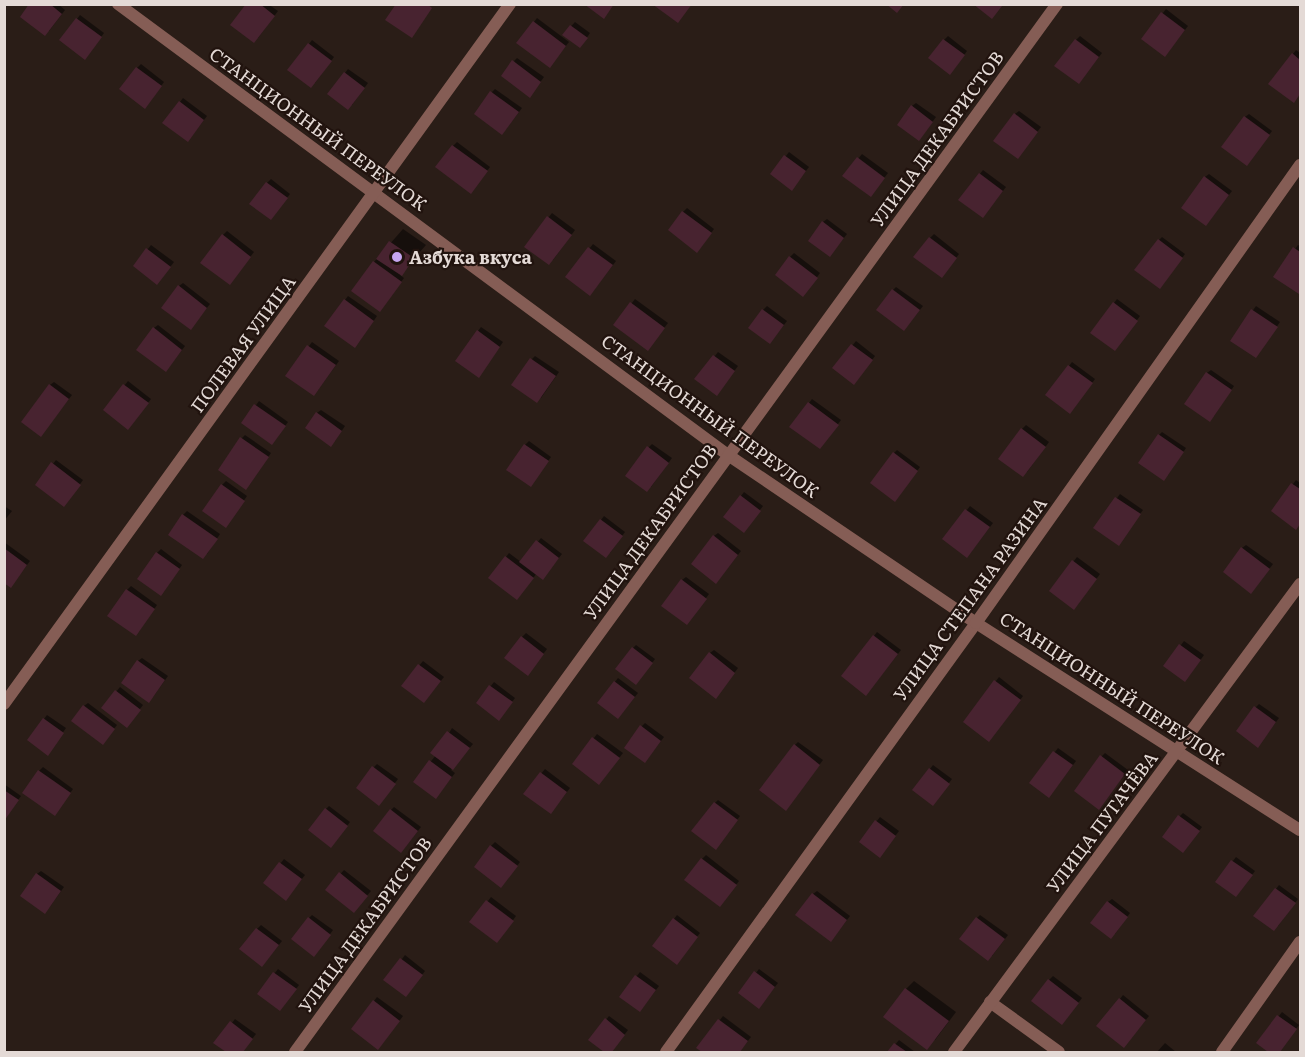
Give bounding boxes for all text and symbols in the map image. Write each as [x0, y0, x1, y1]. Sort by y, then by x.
street label: СТАНЦИОННЫЙ ПЕРЕУЛОК [205, 43, 431, 215]
street label: УЛИЦА ДЕКАБРИСТОВ [866, 47, 1008, 231]
place label: Азбука вкуса [409, 246, 532, 268]
marker: Азбука вкуса [390, 250, 404, 264]
street label: ПОЛЕВАЯ УЛИЦА [186, 271, 300, 417]
street label: СТАНЦИОННЫЙ ПЕРЕУЛОК [597, 330, 823, 502]
street label: УЛИЦА ДЕКАБРИСТОВ [579, 440, 721, 624]
street label: УЛИЦА СТЕПАНА РАЗИНА [889, 493, 1051, 705]
street label: СТАНЦИОННЫЙ ПЕРЕУЛОК [996, 607, 1228, 769]
street label: УЛИЦА ПУГАЧЁВА [1042, 747, 1162, 897]
street label: УЛИЦА ДЕКАБРИСТОВ [294, 833, 436, 1017]

